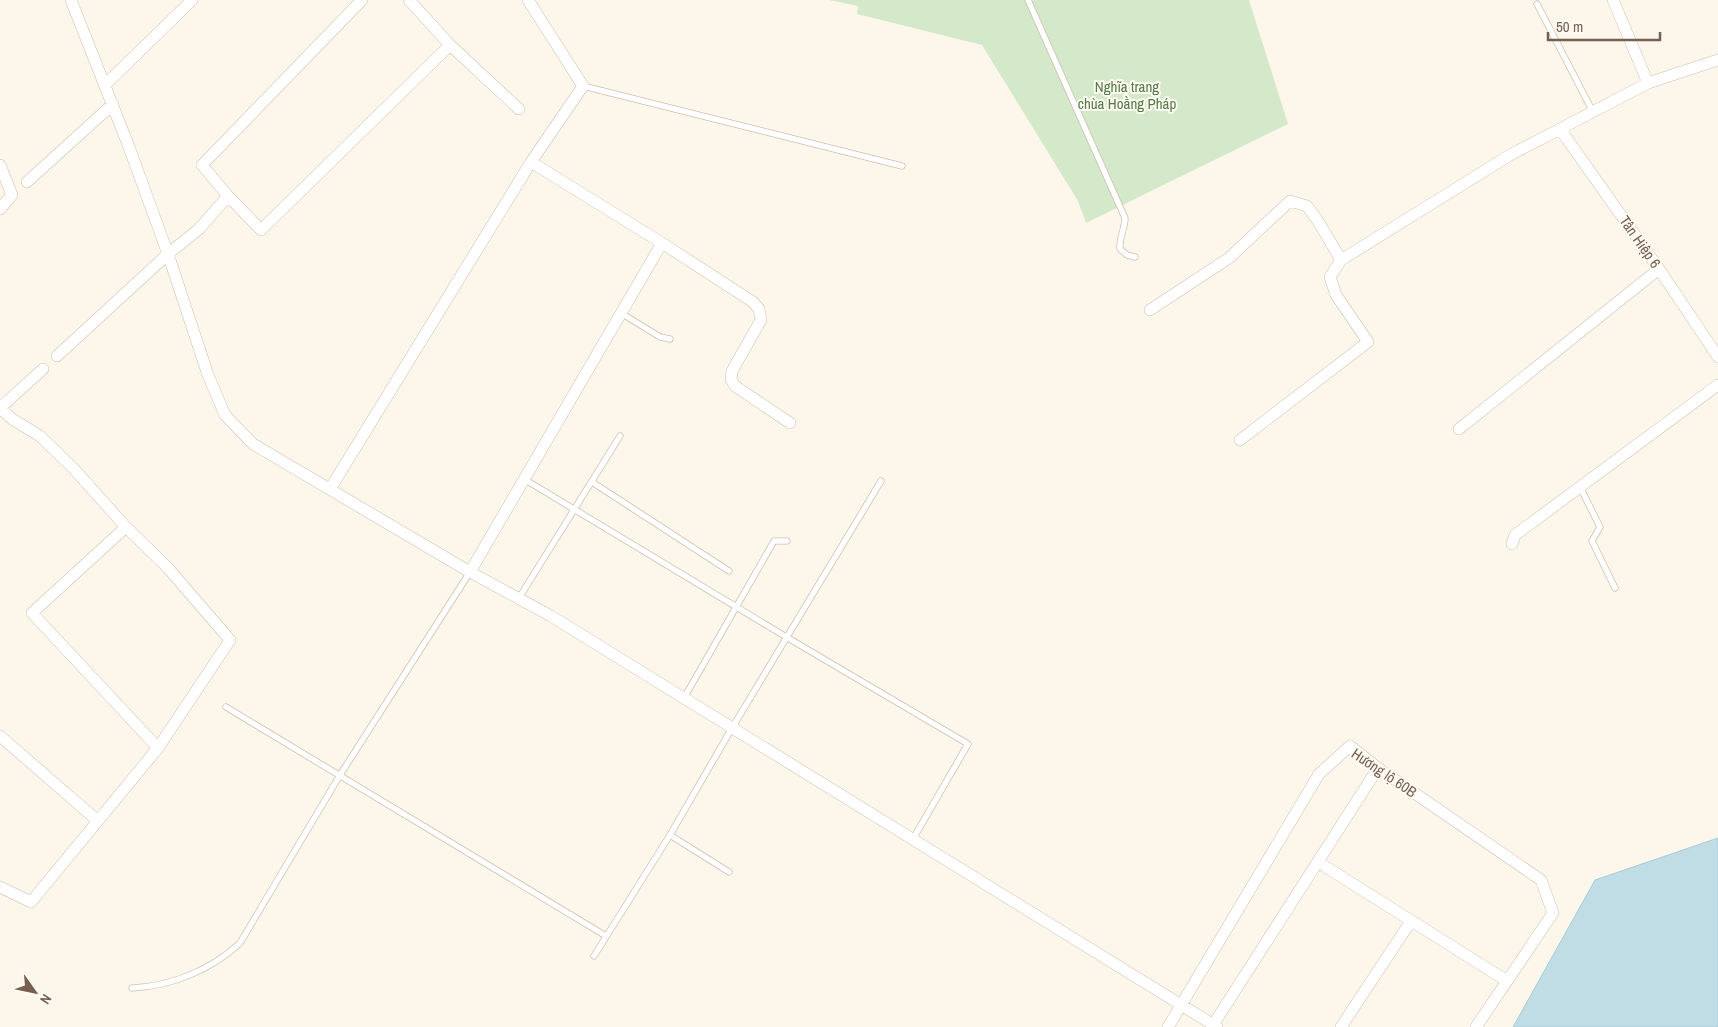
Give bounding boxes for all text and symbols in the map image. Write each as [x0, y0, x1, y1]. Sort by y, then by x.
scale bar [1548, 10, 1660, 42]
text: 50 m [1556, 16, 1583, 37]
park label: Nghĩa trang chùa Hoằng Pháp [1078, 76, 1176, 114]
street label: Tân Hiệp 6 [1615, 211, 1666, 272]
street label: Hương lộ 60B [1348, 743, 1421, 802]
north arrow [10, 967, 60, 1017]
text: N [36, 991, 56, 1007]

